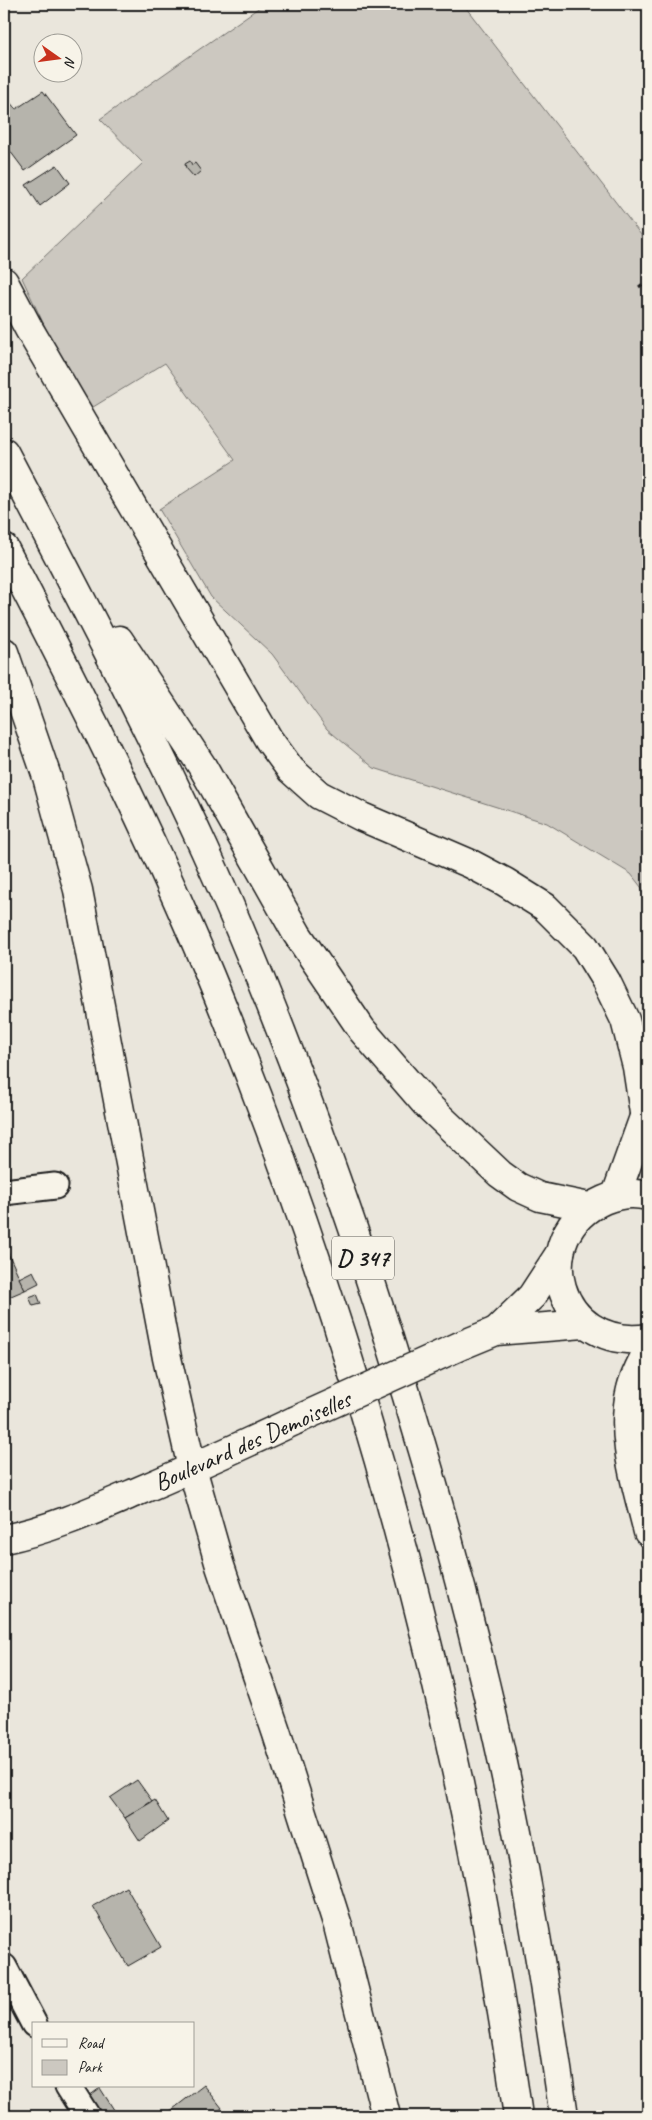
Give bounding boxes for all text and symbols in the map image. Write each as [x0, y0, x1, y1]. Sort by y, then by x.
north arrow [32, 32, 82, 82]
text: N [60, 55, 79, 70]
road number: D 347 [332, 1236, 394, 1280]
street label: Boulevard des Demoiselles [149, 1382, 358, 1499]
legend [32, 2022, 195, 2088]
text: Road [78, 2034, 105, 2053]
text: Park [78, 2058, 103, 2077]

